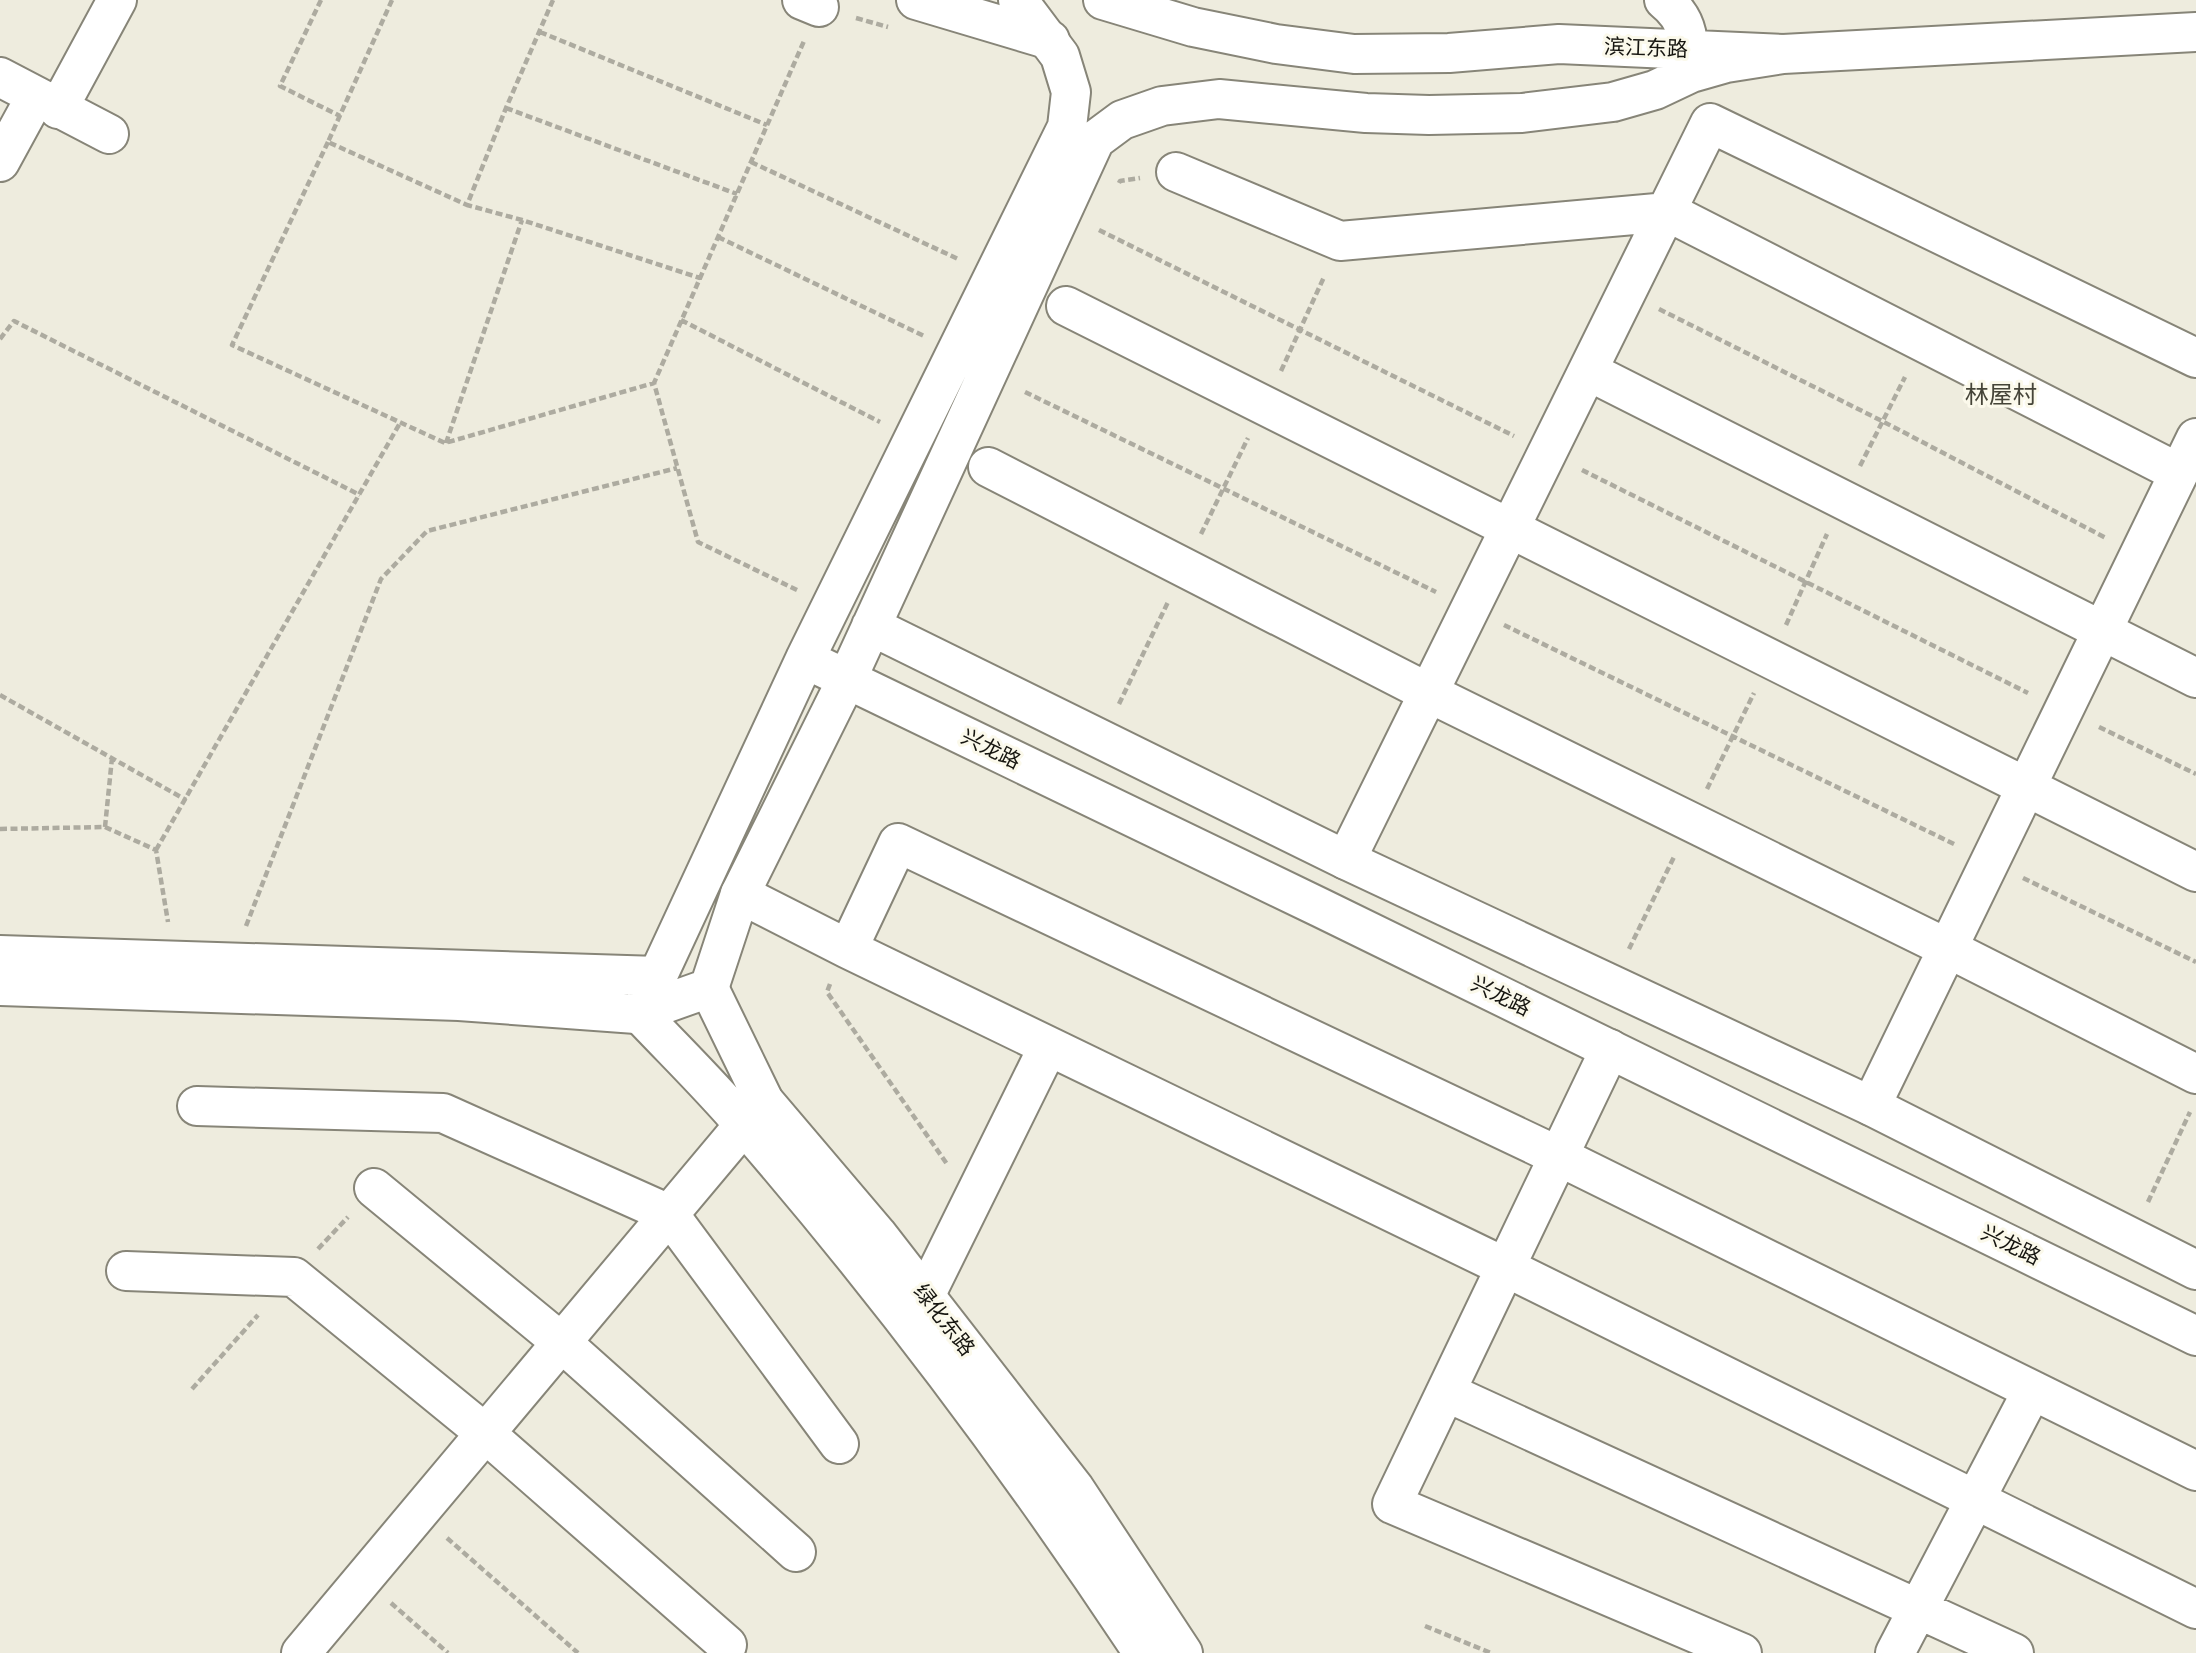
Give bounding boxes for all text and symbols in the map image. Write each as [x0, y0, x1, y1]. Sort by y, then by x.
street label: 滨江东路 [1604, 34, 1688, 61]
district label: 林屋村 [1965, 381, 2037, 409]
street label: 兴龙路 [957, 724, 1025, 774]
street label: 兴龙路 [1467, 971, 1535, 1021]
street label: 兴龙路 [1977, 1220, 2045, 1270]
street label: 绿化东路 [909, 1279, 980, 1360]

